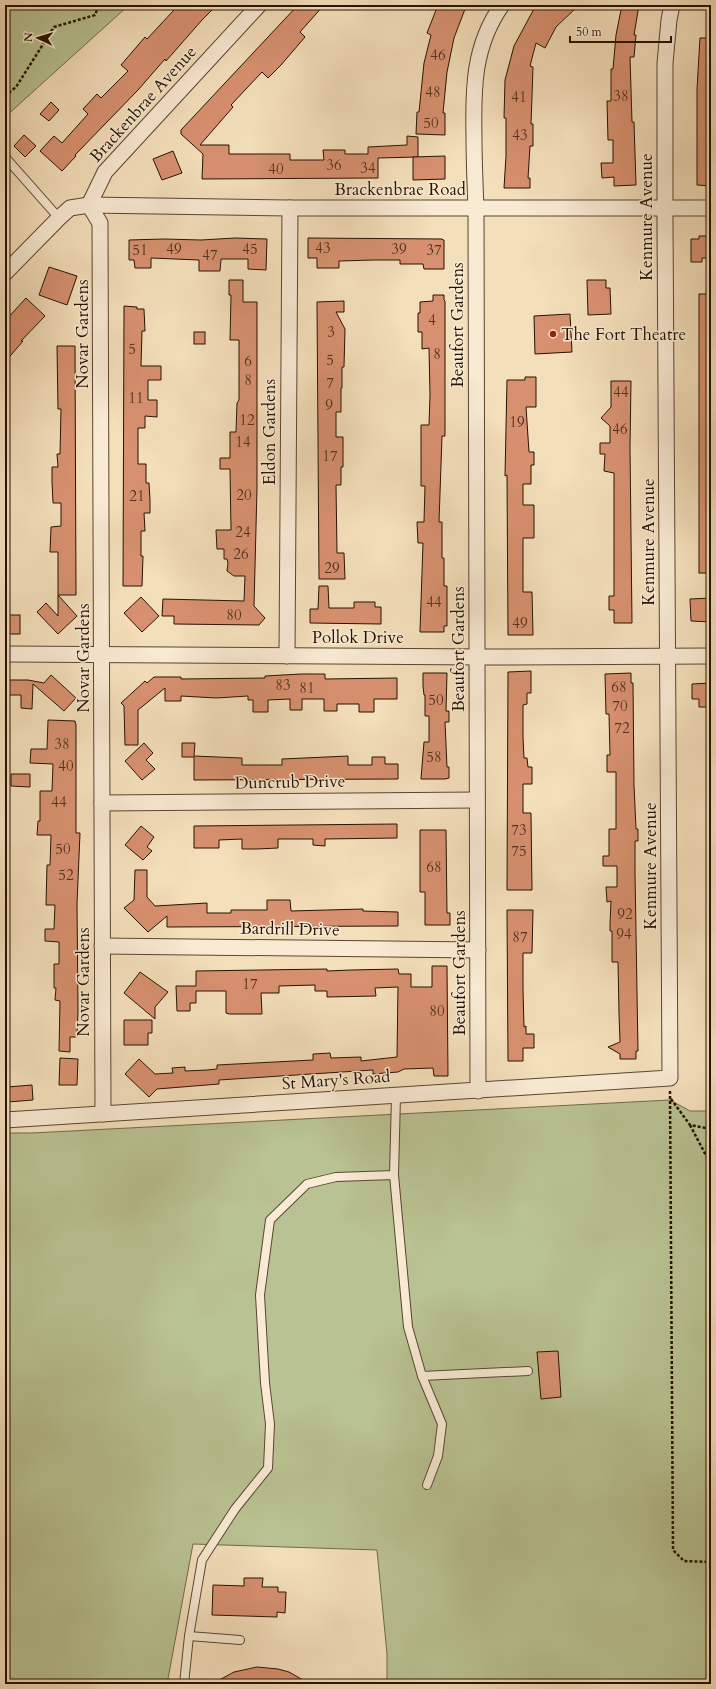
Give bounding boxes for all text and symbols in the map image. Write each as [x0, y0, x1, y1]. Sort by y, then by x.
north arrow [18, 18, 58, 58]
scale bar [570, 18, 671, 44]
text: 50 m [576, 24, 603, 40]
text: N [21, 32, 36, 43]
street label: Brackenbrae Avenue [84, 41, 202, 167]
house number: 46 [430, 45, 446, 65]
house number: 48 [425, 82, 441, 102]
house number: 38 [613, 86, 629, 106]
house number: 41 [511, 87, 527, 107]
house number: 50 [423, 113, 439, 133]
house number: 43 [512, 125, 528, 145]
street label: Kenmure Avenue [635, 153, 658, 281]
house number: 36 [326, 155, 342, 175]
house number: 34 [360, 158, 376, 178]
house number: 40 [268, 159, 284, 179]
street label: Brackenbrae Road [334, 178, 466, 201]
house number: 43 [315, 238, 331, 258]
house number: 49 [166, 239, 182, 259]
house number: 45 [242, 239, 258, 259]
house number: 39 [391, 239, 407, 259]
house number: 51 [132, 240, 148, 260]
house number: 37 [426, 240, 442, 260]
house number: 47 [202, 245, 218, 265]
street label: Beaufort Gardens [446, 262, 469, 388]
street label: Novar Gardens [71, 279, 94, 389]
house number: 4 [428, 310, 436, 330]
house number: 3 [327, 322, 335, 342]
place label: The Fort Theatre [561, 323, 686, 346]
marker: The Fort Theatre [548, 329, 558, 339]
house number: 5 [128, 339, 136, 359]
house number: 8 [433, 344, 441, 364]
house number: 5 [326, 350, 334, 370]
house number: 6 [244, 351, 252, 371]
house number: 8 [244, 370, 252, 390]
house number: 7 [326, 373, 334, 393]
street label: Eldon Gardens [258, 378, 281, 485]
house number: 44 [613, 382, 629, 402]
house number: 11 [128, 388, 144, 408]
house number: 9 [325, 395, 333, 415]
house number: 12 [239, 410, 255, 430]
house number: 19 [509, 412, 525, 432]
house number: 46 [612, 419, 628, 439]
house number: 14 [235, 432, 251, 452]
house number: 17 [322, 446, 338, 466]
street label: Kenmure Avenue [637, 478, 660, 606]
house number: 20 [236, 485, 252, 505]
house number: 21 [129, 486, 145, 506]
house number: 24 [235, 522, 251, 542]
house number: 26 [233, 544, 249, 564]
house number: 29 [324, 558, 340, 578]
street label: Beaufort Gardens [447, 586, 470, 712]
house number: 44 [426, 592, 442, 612]
street label: Novar Gardens [72, 603, 95, 713]
house number: 80 [226, 605, 242, 625]
house number: 49 [512, 613, 528, 633]
street label: Pollok Drive [312, 626, 404, 649]
house number: 83 [275, 675, 291, 695]
house number: 68 [611, 677, 627, 697]
house number: 81 [299, 678, 315, 698]
house number: 50 [428, 690, 444, 710]
house number: 70 [612, 696, 628, 716]
house number: 72 [614, 718, 630, 738]
house number: 38 [54, 734, 70, 754]
house number: 58 [426, 747, 442, 767]
house number: 40 [58, 756, 74, 776]
street label: Duncrub Drive [234, 770, 346, 794]
house number: 44 [51, 792, 67, 812]
street label: Kenmure Avenue [639, 802, 662, 930]
house number: 73 [511, 820, 527, 840]
house number: 50 [55, 839, 71, 859]
house number: 75 [511, 841, 527, 861]
house number: 68 [426, 857, 442, 877]
house number: 52 [58, 865, 74, 885]
house number: 92 [617, 904, 633, 924]
street label: Beaufort Gardens [448, 910, 471, 1036]
street label: Bardrill Drive [240, 917, 340, 941]
house number: 94 [616, 924, 632, 944]
street label: Novar Gardens [72, 927, 95, 1037]
house number: 87 [512, 927, 528, 947]
house number: 17 [242, 974, 258, 994]
house number: 80 [429, 1001, 445, 1021]
street label: St Mary's Road [281, 1065, 391, 1095]

